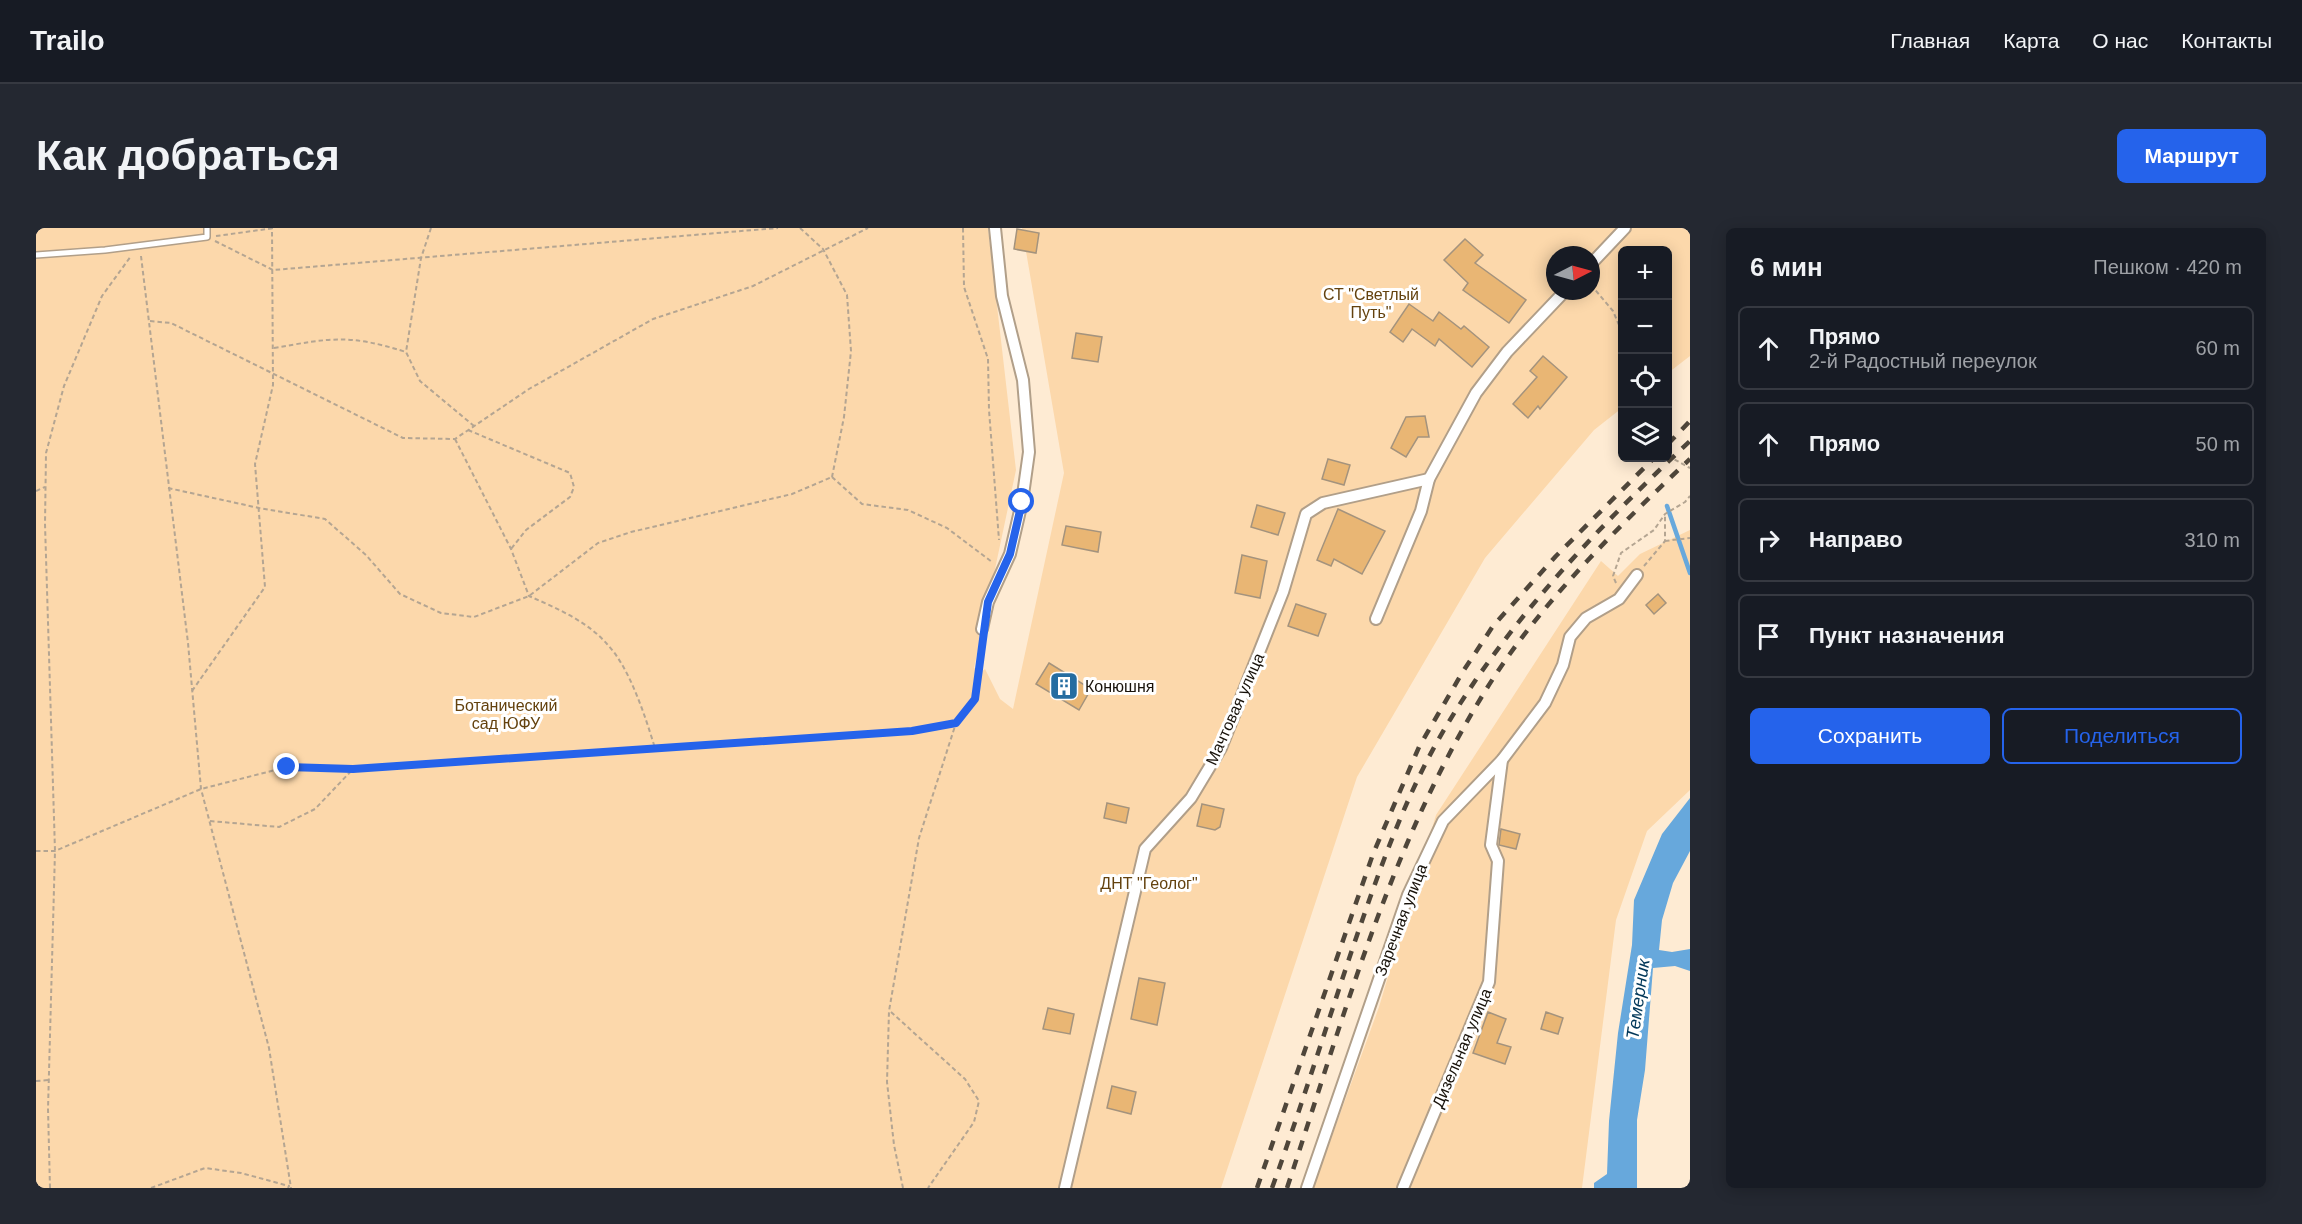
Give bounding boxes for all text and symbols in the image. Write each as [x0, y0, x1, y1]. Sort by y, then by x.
text: Trailo [30, 25, 105, 56]
text: Главная [1890, 29, 1970, 52]
text: Карта [2003, 29, 2059, 52]
text: О нас [2092, 29, 2148, 52]
text: Контакты [2181, 29, 2272, 52]
button: Маршрут [2117, 129, 2266, 183]
text: Как добраться [36, 132, 340, 179]
north arrow [1546, 246, 1600, 300]
map controls [1618, 246, 1672, 462]
button: + [1618, 246, 1672, 300]
text: 6 мин [1750, 252, 1823, 282]
text: Пешком · 420 m [2093, 256, 2242, 278]
park label: СТ "Светлый Путь" [1323, 286, 1419, 321]
button: − [1618, 300, 1672, 354]
text: Прямо [1809, 324, 1880, 349]
icon: ahead [1752, 332, 1785, 365]
text: 60 m [2196, 337, 2240, 359]
text: 2-й Радостный переулок [1809, 350, 2037, 372]
button: locate [1618, 354, 1672, 408]
button: layers [1618, 408, 1672, 462]
icon: ahead [1752, 428, 1785, 461]
text: Прямо [1809, 431, 1880, 456]
text: 50 m [2196, 433, 2240, 455]
route start [1008, 488, 1034, 514]
icon: right [1752, 524, 1785, 557]
text: Направо [1809, 527, 1903, 552]
text: 310 m [2184, 529, 2240, 551]
icon: arrive [1752, 620, 1785, 653]
text: Пункт назначения [1809, 623, 2005, 648]
street label: Мачтовая улица [1203, 650, 1267, 768]
building icon: Конюшня [1048, 670, 1080, 702]
place label: Конюшня [1085, 678, 1154, 695]
park label: Ботанический сад ЮФУ [455, 697, 557, 732]
button: Сохранить [1750, 708, 1990, 764]
button: Поделиться [2002, 708, 2242, 764]
route end [273, 753, 299, 779]
street label: Заречная улица [1372, 861, 1430, 979]
park label: ДНТ "Геолог" [1100, 875, 1198, 892]
water label: Темерник [1622, 956, 1654, 1040]
street label: Дизельная улица [1429, 986, 1495, 1110]

